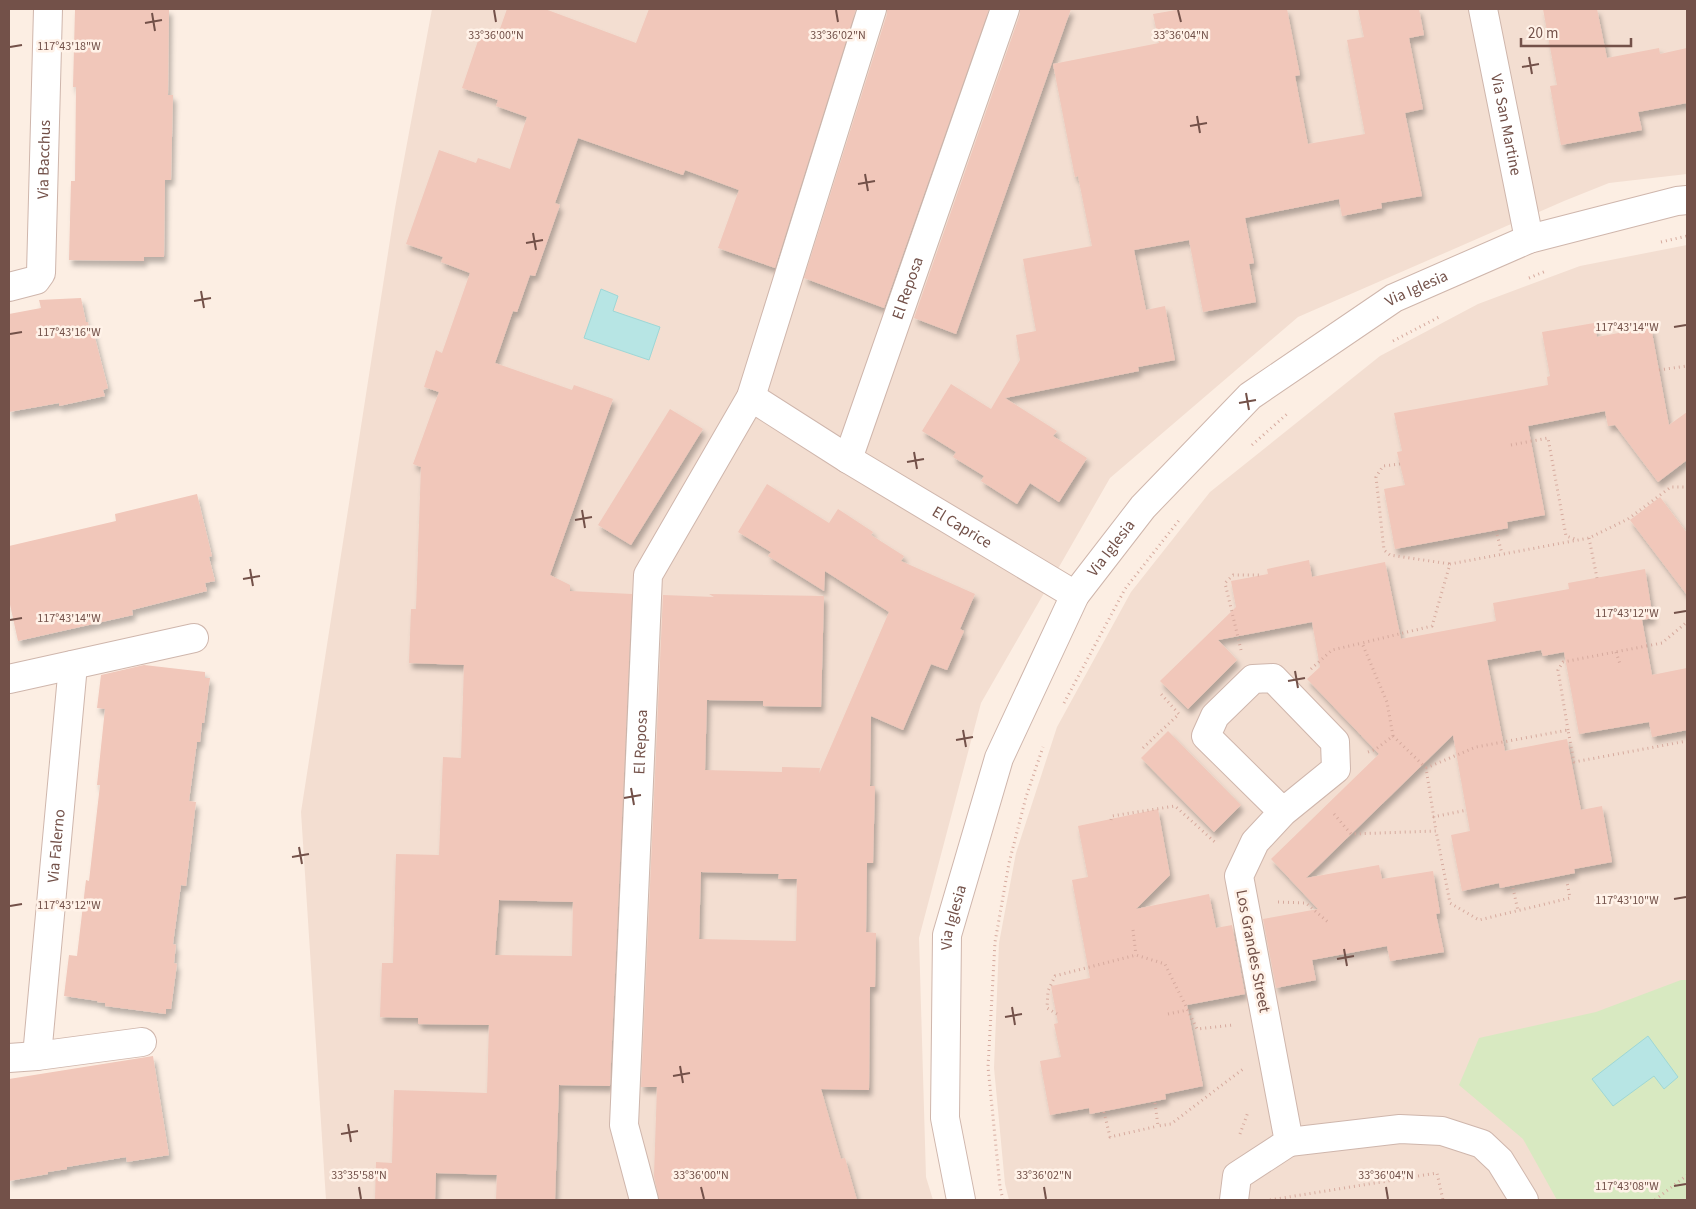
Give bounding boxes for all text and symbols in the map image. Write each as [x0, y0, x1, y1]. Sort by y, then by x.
scale bar [1521, 15, 1631, 47]
text: 20 m [1528, 23, 1558, 44]
text: 33°36'00"N [468, 27, 524, 44]
text: 33°36'02"N [810, 27, 866, 44]
text: 33°36'04"N [1153, 27, 1209, 44]
text: 117°43'18"W [37, 38, 101, 55]
street label: Via San Martine [1485, 72, 1527, 178]
street label: Via Bacchus [32, 119, 56, 200]
street label: El Reposa [887, 254, 929, 322]
street label: Via Iglesia [1381, 265, 1451, 312]
text: 117°43'14"W [1595, 319, 1659, 336]
text: 117°43'16"W [37, 324, 101, 341]
street label: El Caprice [928, 501, 996, 554]
street label: Via Iglesia [1082, 515, 1140, 581]
text: 117°43'12"W [1595, 605, 1659, 622]
text: 117°43'14"W [37, 610, 101, 627]
street label: El Reposa [628, 709, 653, 775]
street label: Via Falerno [42, 808, 71, 884]
street label: Via Iglesia [936, 882, 972, 950]
street label: Los Grandes Street [1230, 888, 1276, 1015]
text: 117°43'10"W [1595, 892, 1659, 909]
text: 117°43'12"W [37, 897, 101, 914]
text: 33°35'58"N [331, 1167, 387, 1184]
text: 33°36'00"N [673, 1167, 729, 1184]
text: 33°36'02"N [1016, 1167, 1072, 1184]
text: 33°36'04"N [1358, 1167, 1414, 1184]
text: 117°43'08"W [1595, 1178, 1659, 1195]

